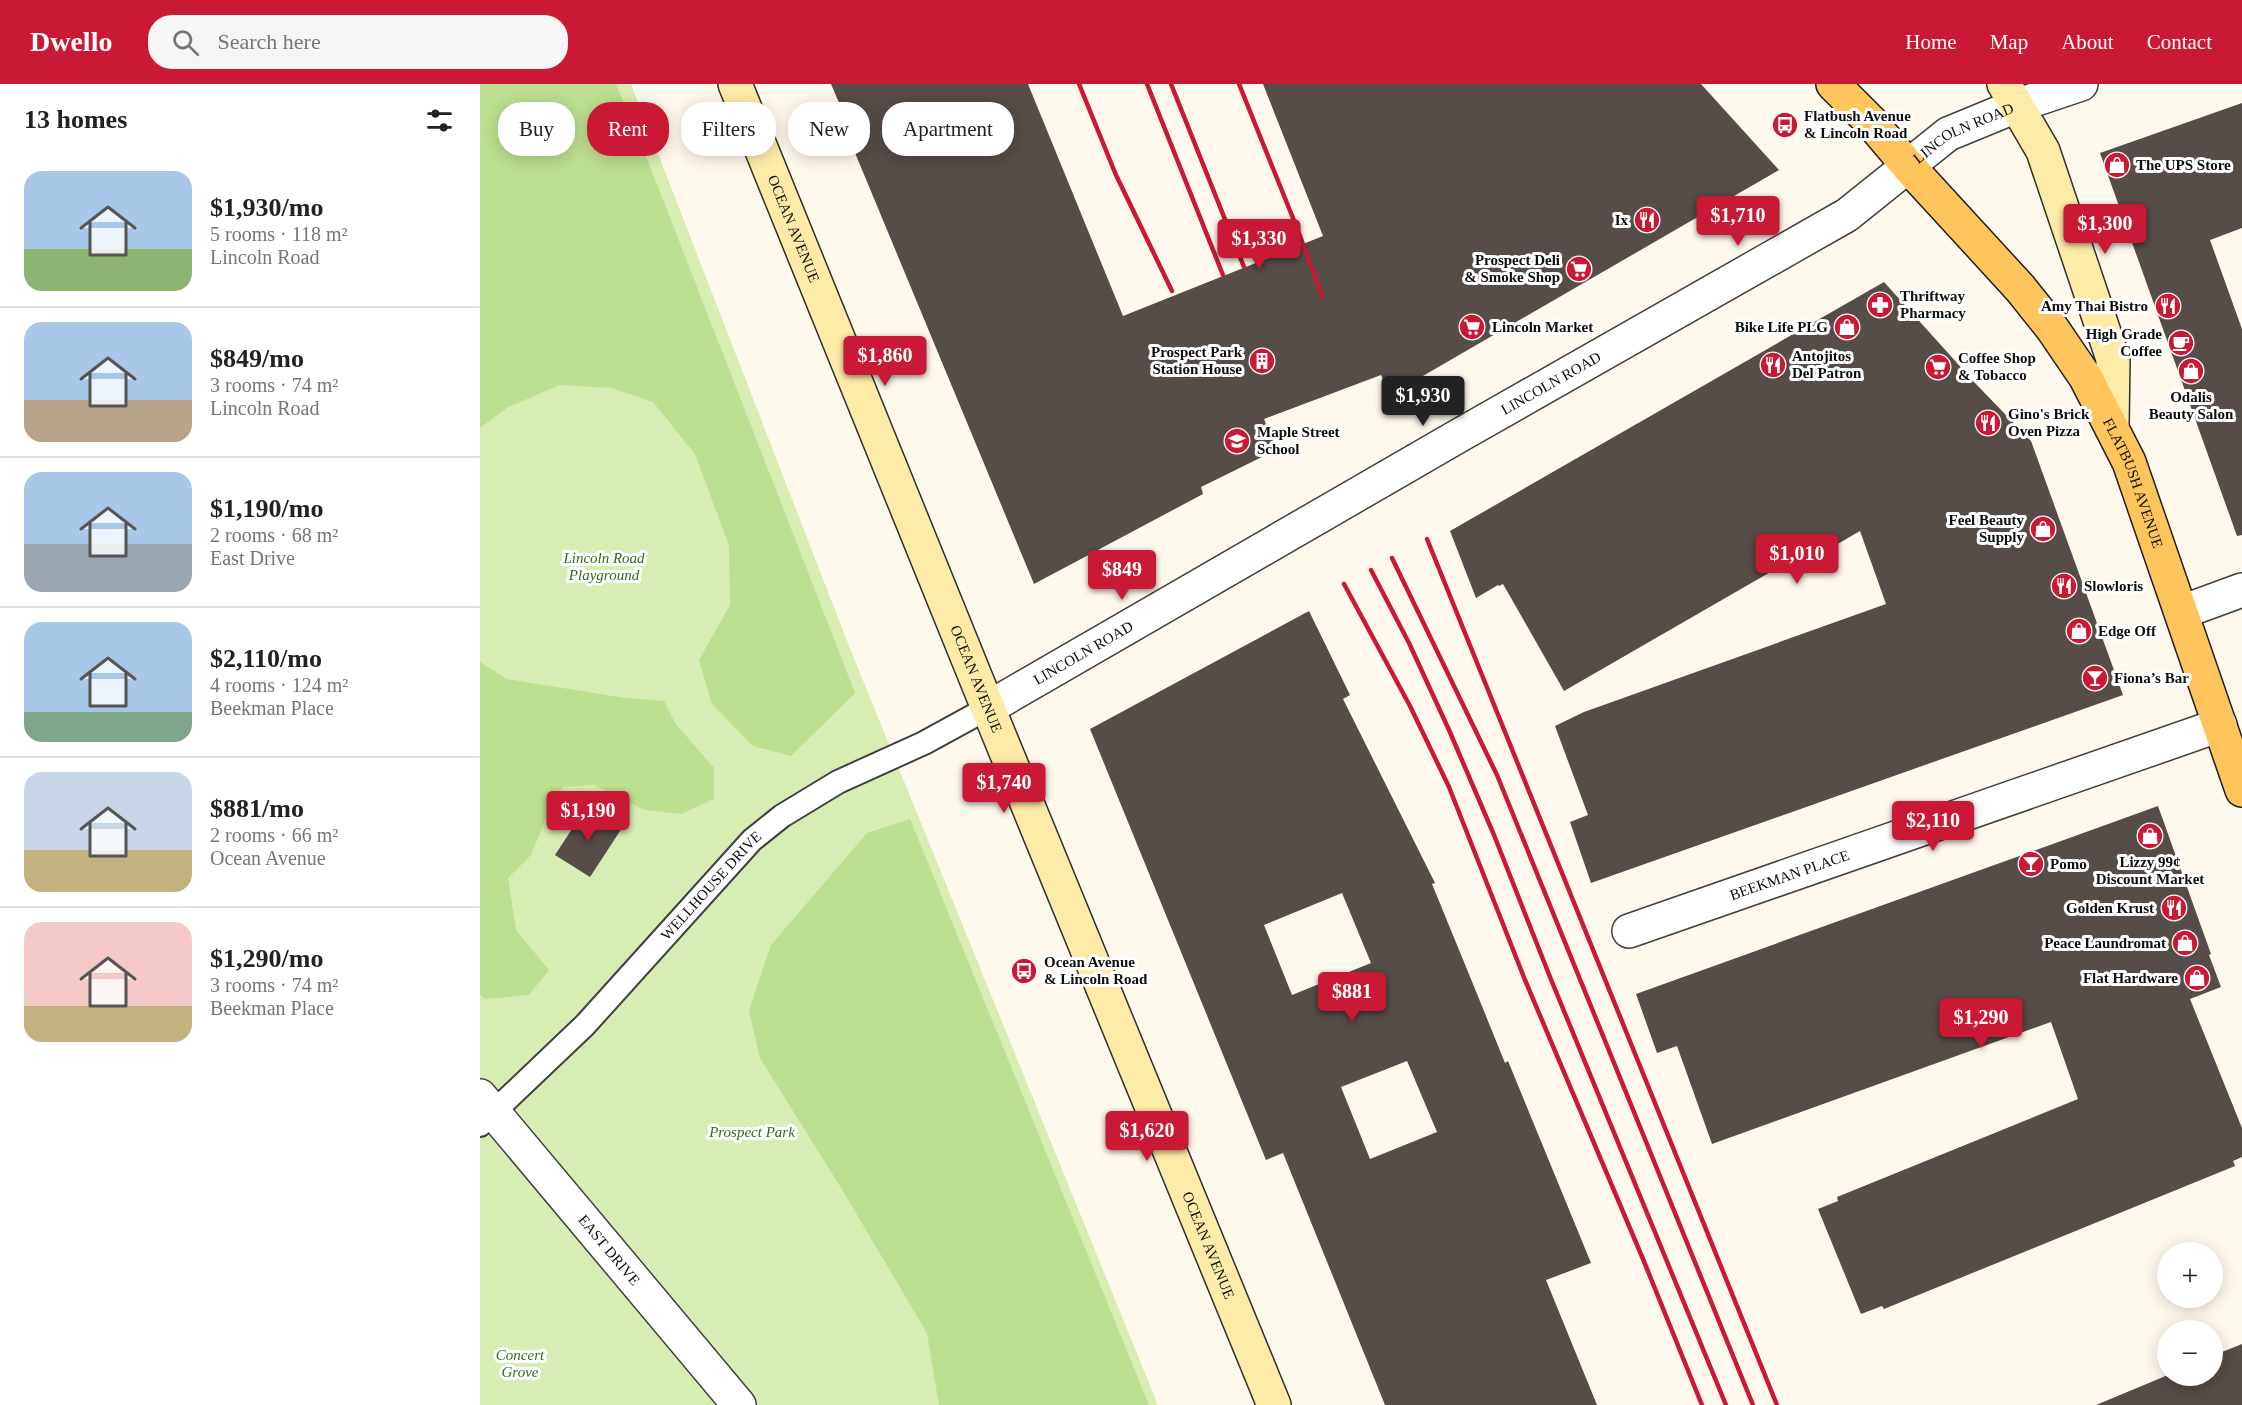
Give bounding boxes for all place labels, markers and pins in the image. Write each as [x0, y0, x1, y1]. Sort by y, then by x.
place label: Flatbush Avenue & Lincoln Road [1804, 108, 1911, 141]
bus stop icon: Flatbush Avenue & Lincoln Road [1770, 110, 1800, 140]
shop icon: The UPS Store [2102, 150, 2132, 180]
place label: The UPS Store [2136, 157, 2231, 173]
pin: $1,710 [1689, 196, 1787, 247]
pin: $1,300 [2056, 204, 2154, 255]
restaurant icon: Ix [1632, 205, 1662, 235]
place label: Ix [1615, 212, 1628, 228]
pin: $1,330 [1210, 219, 1308, 270]
place label: Prospect Deli & Smoke Shop [1464, 252, 1560, 285]
supermarket icon: Prospect Deli & Smoke Shop [1564, 254, 1594, 284]
place label: Thriftway Pharmacy [1900, 288, 1966, 321]
pharmacy icon: Thriftway Pharmacy [1865, 290, 1895, 320]
restaurant icon: Amy Thai Bistro [2153, 291, 2183, 321]
place label: Amy Thai Bistro [2041, 298, 2148, 314]
supermarket icon: Lincoln Market [1457, 312, 1487, 342]
shop icon: Bike Life PLG [1832, 312, 1862, 342]
place label: Lincoln Market [1492, 319, 1593, 335]
place label: Bike Life PLG [1735, 319, 1828, 335]
place label: High Grade Coffee [2086, 326, 2162, 359]
cafe icon: High Grade Coffee [2166, 328, 2196, 358]
pin: $1,860 [836, 336, 934, 387]
place label: Prospect Park Station House [1151, 344, 1243, 377]
building icon: Prospect Park Station House [1247, 346, 1277, 376]
place label: Antojitos Del Patron [1792, 348, 1862, 381]
restaurant icon: Antojitos Del Patron [1758, 350, 1788, 380]
place label: Coffee Shop & Tobacco [1958, 350, 2036, 383]
supermarket icon: Coffee Shop & Tobacco [1923, 352, 1953, 382]
shop icon: Odalis Beauty Salon [2176, 356, 2206, 386]
pin: $1,930 [1374, 376, 1472, 427]
place label: Odalis Beauty Salon [2149, 389, 2234, 422]
place label: Gino's Brick Oven Pizza [2008, 406, 2090, 439]
restaurant icon: Gino's Brick Oven Pizza [1973, 408, 2003, 438]
place label: Maple Street School [1257, 424, 1340, 457]
school or university icon: Maple Street School [1222, 426, 1252, 456]
place label: Feel Beauty Supply [1949, 512, 2024, 545]
shop icon: Feel Beauty Supply [2028, 514, 2058, 544]
pin: $1,010 [1748, 534, 1846, 585]
pin: $849 [1086, 550, 1158, 601]
restaurant icon: Slowloris [2049, 571, 2079, 601]
place label: Slowloris [2084, 578, 2143, 594]
shop icon: Edge Off [2064, 616, 2094, 646]
place label: Edge Off [2098, 623, 2157, 639]
bar icon: Fiona’s Bar [2080, 663, 2110, 693]
place label: Fiona’s Bar [2114, 670, 2189, 686]
pin: $1,740 [955, 763, 1053, 814]
pin: $1,190 [539, 791, 637, 842]
pin: $2,110 [1884, 801, 1982, 852]
shop icon: Lizzy 99¢ Discount Market [2135, 821, 2165, 851]
bar icon: Pomo [2016, 849, 2046, 879]
place label: Lizzy 99¢ Discount Market [2096, 854, 2204, 887]
place label: Pomo [2050, 856, 2087, 872]
restaurant icon: Golden Krust [2159, 893, 2189, 923]
place label: Golden Krust [2066, 900, 2154, 916]
shop icon: Peace Laundromat [2170, 928, 2200, 958]
place label: Peace Laundromat [2044, 935, 2166, 951]
place label: Ocean Avenue & Lincoln Road [1044, 954, 1148, 987]
bus stop icon: Ocean Avenue & Lincoln Road [1009, 956, 1039, 986]
shop icon: Flat Hardware [2182, 963, 2212, 993]
place label: Flat Hardware [2083, 970, 2178, 986]
pin: $881 [1316, 972, 1388, 1023]
pin: $1,290 [1932, 998, 2030, 1049]
pin: $1,620 [1098, 1111, 1196, 1162]

